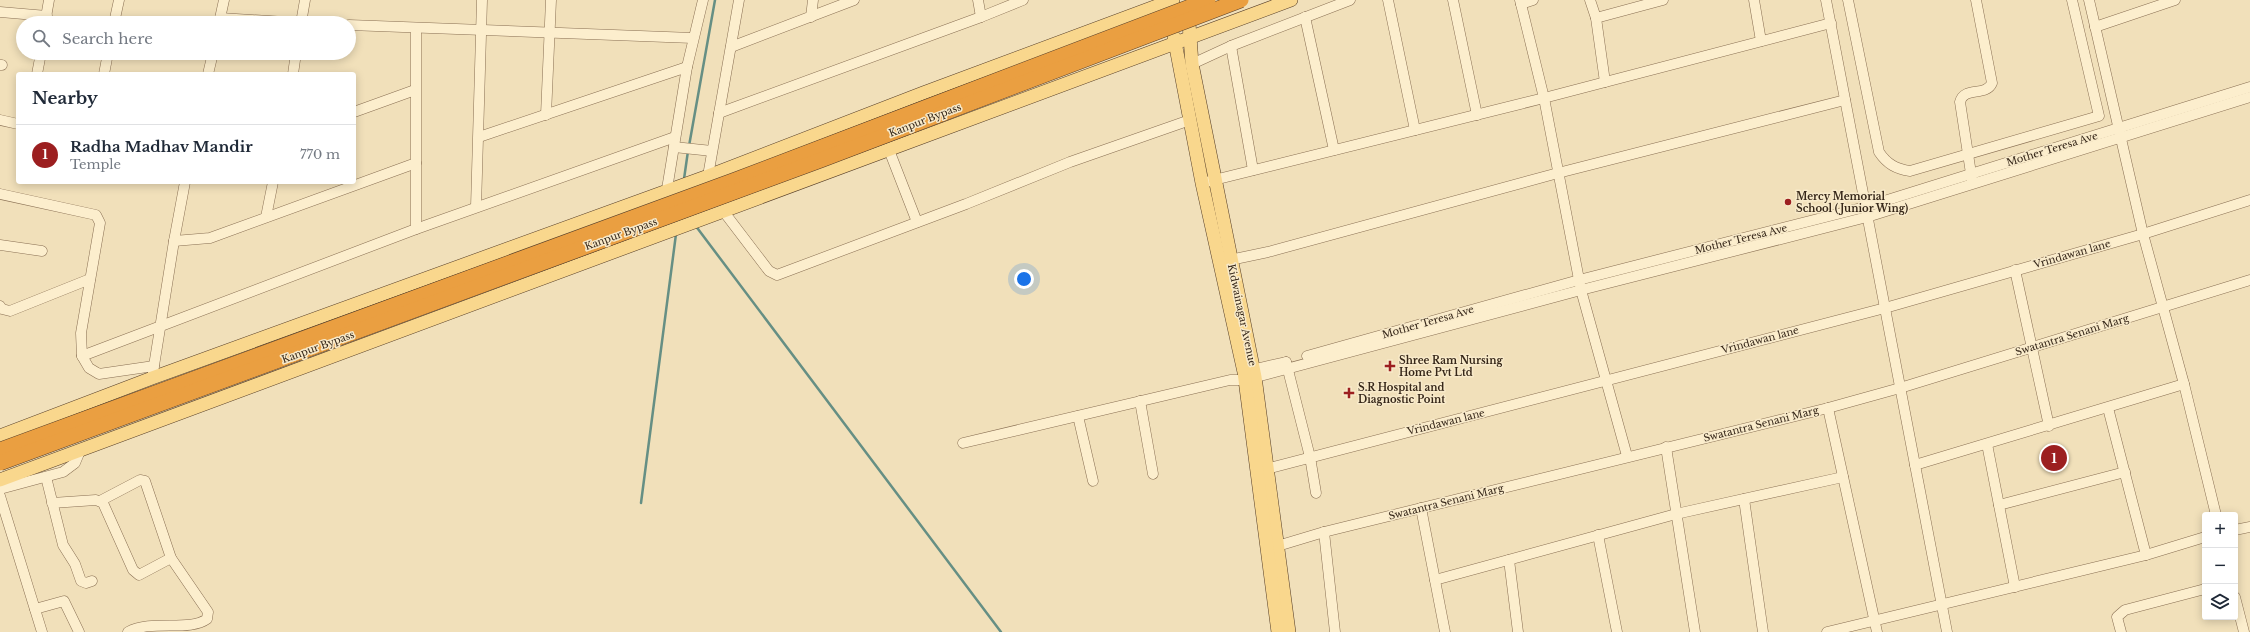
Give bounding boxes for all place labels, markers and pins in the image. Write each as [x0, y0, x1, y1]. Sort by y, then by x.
place label: Mercy Memorial School (Junior Wing) [1796, 190, 1909, 215]
marker: Mercy Memorial School (Junior Wing) [1783, 197, 1793, 207]
place label: Shree Ram Nursing Home Pvt Ltd [1399, 354, 1503, 379]
marker: Shree Ram Nursing Home Pvt Ltd [1384, 360, 1396, 372]
place label: S.R Hospital and Diagnostic Point [1358, 381, 1445, 406]
marker: S.R Hospital and Diagnostic Point [1343, 387, 1355, 399]
pin: 1 [2041, 443, 2067, 473]

